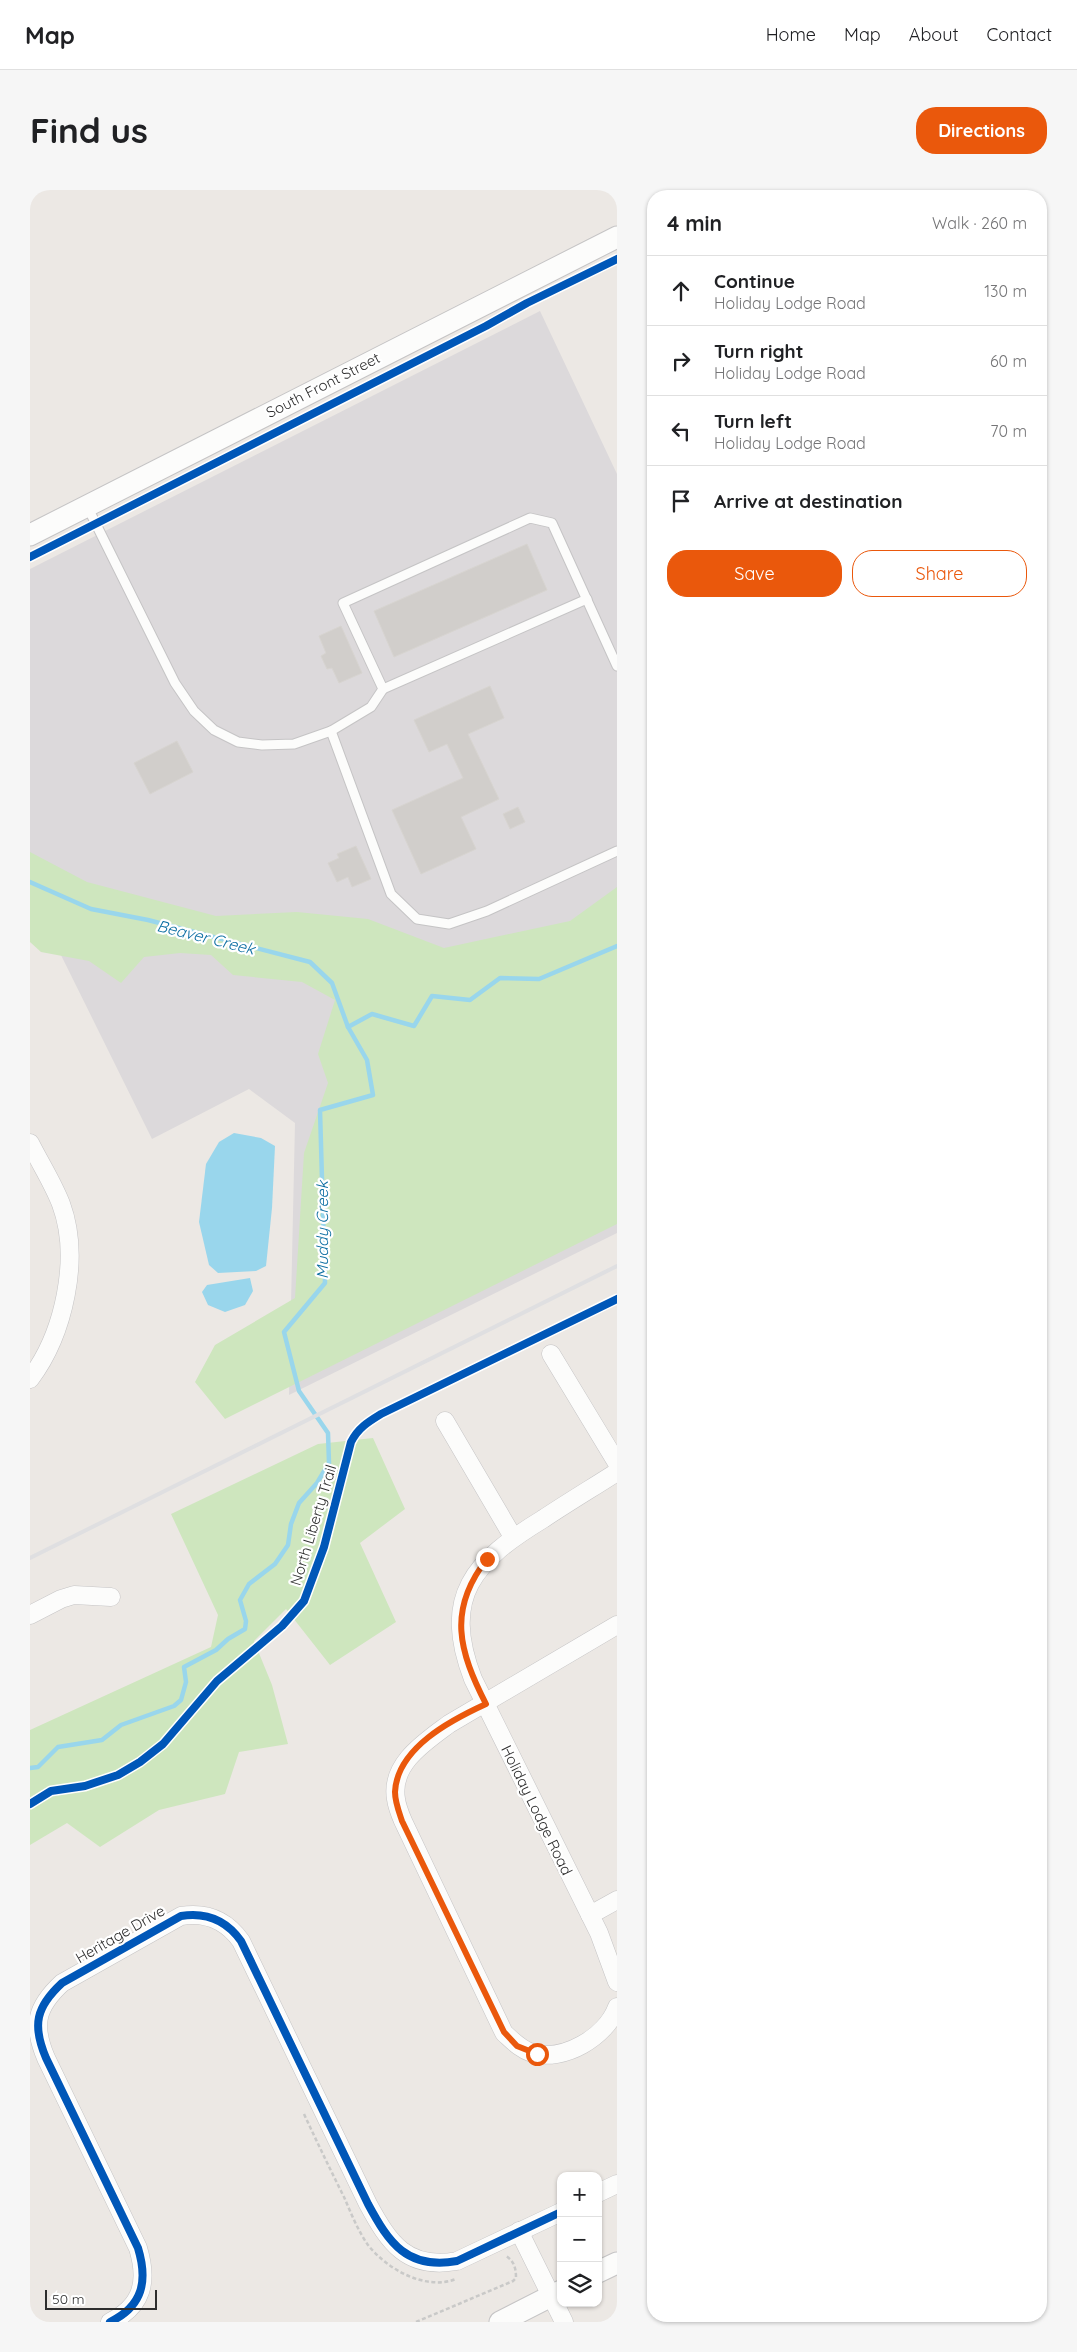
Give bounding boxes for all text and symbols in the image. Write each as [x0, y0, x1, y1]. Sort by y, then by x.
text: Map [25, 20, 75, 50]
text: Home [766, 23, 816, 46]
text: Map [844, 23, 881, 46]
text: About [909, 23, 959, 46]
text: Contact [987, 23, 1052, 46]
button: Directions [916, 107, 1047, 154]
text: Find us [30, 108, 148, 152]
text: 4 min [667, 210, 722, 236]
text: Walk · 260 m [932, 213, 1027, 233]
text: Continue [714, 269, 795, 293]
icon: ahead [667, 277, 695, 305]
text: 130 m [984, 281, 1027, 301]
text: Holiday Lodge Road [714, 293, 866, 313]
text: Turn right [714, 339, 803, 363]
icon: right [667, 347, 695, 375]
street label: South Front Street [263, 348, 383, 422]
text: 60 m [990, 351, 1027, 371]
text: Holiday Lodge Road [714, 363, 866, 383]
text: Turn left [714, 409, 792, 433]
icon: left [667, 417, 695, 445]
text: 70 m [990, 421, 1027, 441]
text: Holiday Lodge Road [714, 433, 866, 453]
icon: arrive [667, 487, 695, 515]
text: Arrive at destination [714, 489, 903, 513]
button: Save [667, 550, 842, 597]
button: Share [852, 550, 1027, 597]
water label: Beaver Creek [155, 915, 258, 959]
water label: Muddy Creek [312, 1180, 332, 1279]
street label: North Liberty Trail [286, 1462, 340, 1588]
route end [476, 1548, 499, 1571]
street label: Holiday Lodge Road [497, 1742, 577, 1878]
street label: Heritage Drive [72, 1901, 168, 1967]
route start [526, 2043, 549, 2066]
map controls [557, 2172, 602, 2307]
button: + [557, 2172, 602, 2217]
button: − [557, 2217, 602, 2262]
button: layers [557, 2262, 602, 2307]
scale bar [45, 2287, 158, 2310]
text: 50 m [52, 2290, 85, 2308]

